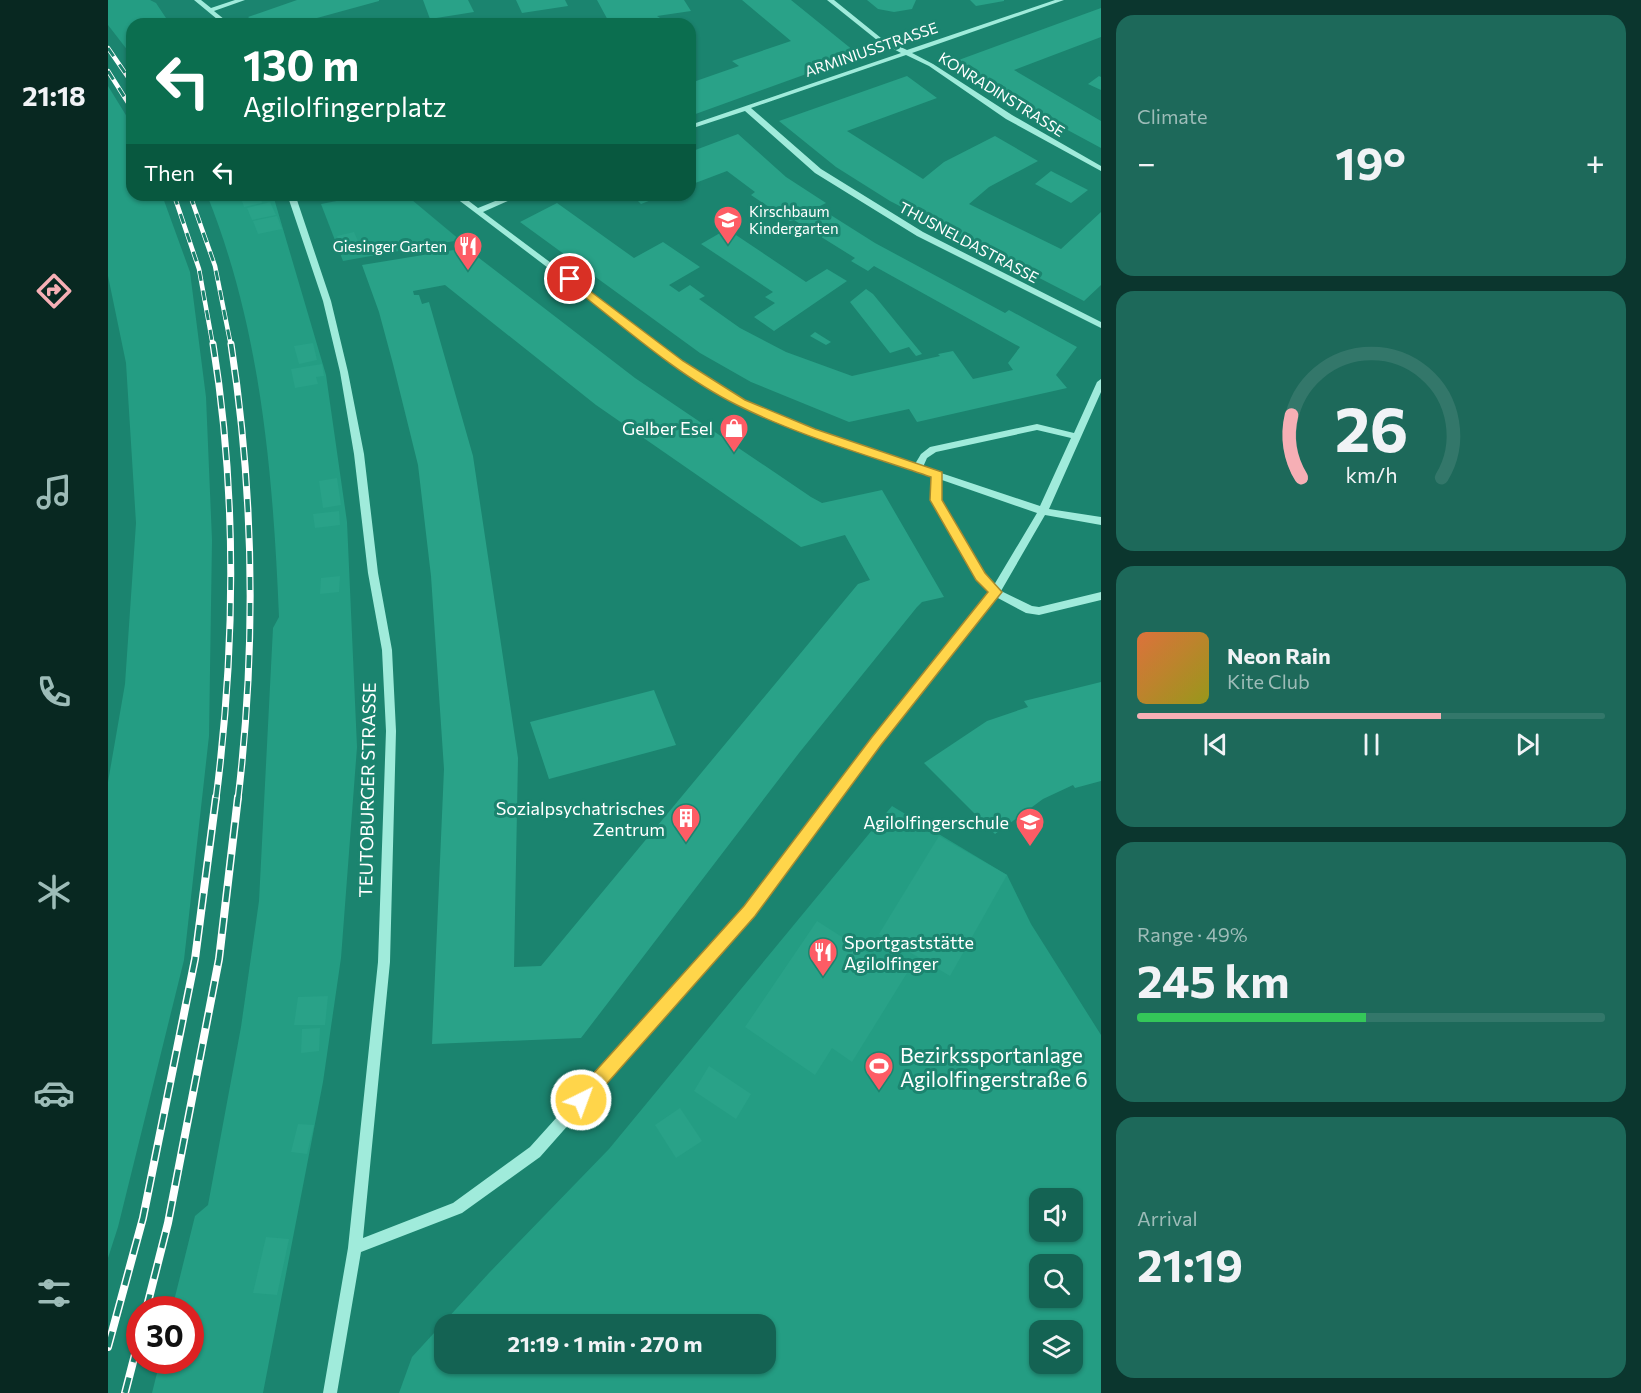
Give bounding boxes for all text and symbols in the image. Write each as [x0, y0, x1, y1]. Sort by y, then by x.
street label: ARMINIUSSTRASSE [802, 18, 940, 80]
text: 130 m [243, 38, 359, 90]
icon: left [144, 42, 222, 120]
street label: KONRADINSTRASSE [936, 48, 1068, 140]
text: 21:18 [22, 79, 86, 112]
text: Agilolfingerplatz [243, 90, 446, 123]
text: Climate [1137, 104, 1207, 128]
text: 19° [1335, 134, 1406, 189]
text: − [1137, 141, 1156, 182]
text: + [1586, 141, 1605, 182]
icon: left [207, 156, 240, 189]
text: Then [144, 159, 195, 186]
street label: THUSNELDASTRASSE [896, 198, 1042, 286]
place label: Kirschbaum Kindergarten [749, 202, 839, 237]
school or university icon: Kirschbaum Kindergarten [712, 204, 744, 246]
restaurant icon: Giesinger Garten [452, 230, 484, 272]
place label: Giesinger Garten [333, 237, 447, 255]
pin [544, 253, 595, 304]
icon: arrive [553, 262, 586, 295]
icon: directions [33, 270, 75, 312]
text: 26 [1334, 389, 1408, 465]
shop icon: Gelber Esel [718, 412, 750, 454]
place label: Gelber Esel [622, 417, 713, 439]
text: km/h [1345, 461, 1397, 487]
icon: music [33, 471, 75, 513]
text: Neon Rain [1227, 642, 1331, 669]
text: Kite Club [1227, 669, 1310, 693]
icon: phone [33, 671, 75, 713]
street label: TEUTOBURGER STRASSE [354, 682, 380, 898]
icon: previous [1199, 728, 1232, 761]
icon: pause [1355, 728, 1388, 761]
icon: next [1511, 728, 1544, 761]
place label: Sozialpsychatrisches Zentrum [496, 797, 665, 840]
building icon: Sozialpsychatrisches Zentrum [670, 802, 702, 844]
school or university icon: Agilolfingerschule [1014, 806, 1046, 848]
place label: Agilolfingerschule [863, 811, 1009, 833]
icon: climate [33, 871, 75, 913]
text: Range · 49% [1137, 922, 1248, 946]
place label: Sportgaststätte Agilolfinger [844, 931, 974, 974]
restaurant icon: Sportgaststätte Agilolfinger [807, 936, 839, 978]
text: 245 km [1137, 952, 1290, 1007]
place label: Bezirkssportanlage Agilolfingerstraße 6 [900, 1042, 1088, 1091]
sports icon: Bezirkssportanlage Agilolfingerstraße 6 [863, 1050, 895, 1092]
position arrow [549, 1068, 613, 1132]
icon: car [33, 1072, 75, 1114]
map controls [1029, 1188, 1083, 1374]
button: sound [1029, 1188, 1083, 1242]
text: Arrival [1137, 1206, 1198, 1230]
text: 21:19 [1137, 1236, 1243, 1291]
button: search [1029, 1254, 1083, 1308]
icon: filters [33, 1272, 75, 1314]
speed limit sign: 30 [126, 1296, 204, 1374]
button: layers [1029, 1320, 1083, 1374]
text: 21:19 · 1 min · 270 m [508, 1330, 702, 1357]

